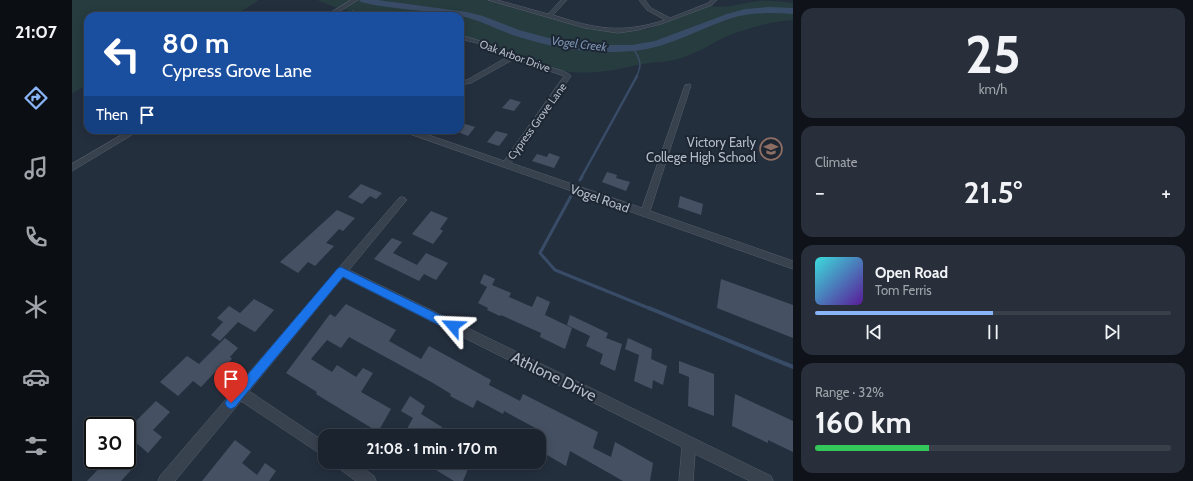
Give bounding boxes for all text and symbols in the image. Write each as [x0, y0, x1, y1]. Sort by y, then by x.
text: 21:07 [15, 21, 57, 43]
text: 25 [965, 23, 1021, 86]
text: 80 m [162, 26, 229, 60]
icon: left [96, 28, 148, 80]
water label: Vogel Creek [551, 33, 608, 54]
street label: Oak Arbor Drive [478, 37, 553, 75]
text: Cypress Grove Lane [162, 60, 312, 82]
street label: Cypress Grove Lane [504, 80, 570, 162]
text: km/h [979, 81, 1007, 97]
icon: directions [22, 84, 50, 112]
icon: arrive [136, 104, 158, 126]
text: Then [96, 106, 128, 124]
place label: Victory Early College High School [646, 134, 756, 165]
school or university icon: Victory Early College High School [758, 136, 784, 162]
icon: music [22, 154, 50, 182]
text: Climate [815, 154, 857, 170]
text: 21.5° [964, 174, 1022, 211]
text: − [815, 179, 825, 206]
text: + [1161, 179, 1171, 206]
street label: Vogel Road [568, 180, 632, 216]
icon: phone [22, 223, 50, 251]
text: Open Road [875, 264, 948, 282]
text: Tom Ferris [875, 282, 932, 298]
icon: climate [22, 293, 50, 321]
position arrow [432, 305, 474, 347]
icon: previous [863, 321, 885, 343]
icon: pause [982, 321, 1004, 343]
icon: next [1101, 321, 1123, 343]
street label: Athlone Drive [508, 348, 600, 405]
pin [214, 362, 248, 403]
icon: car [22, 363, 50, 391]
icon: arrive [220, 368, 242, 390]
text: Range · 32% [815, 384, 884, 400]
text: 160 km [815, 404, 911, 441]
speed limit sign: 30 [84, 417, 136, 469]
icon: filters [22, 432, 50, 460]
text: 21:08 · 1 min · 170 m [367, 440, 497, 458]

